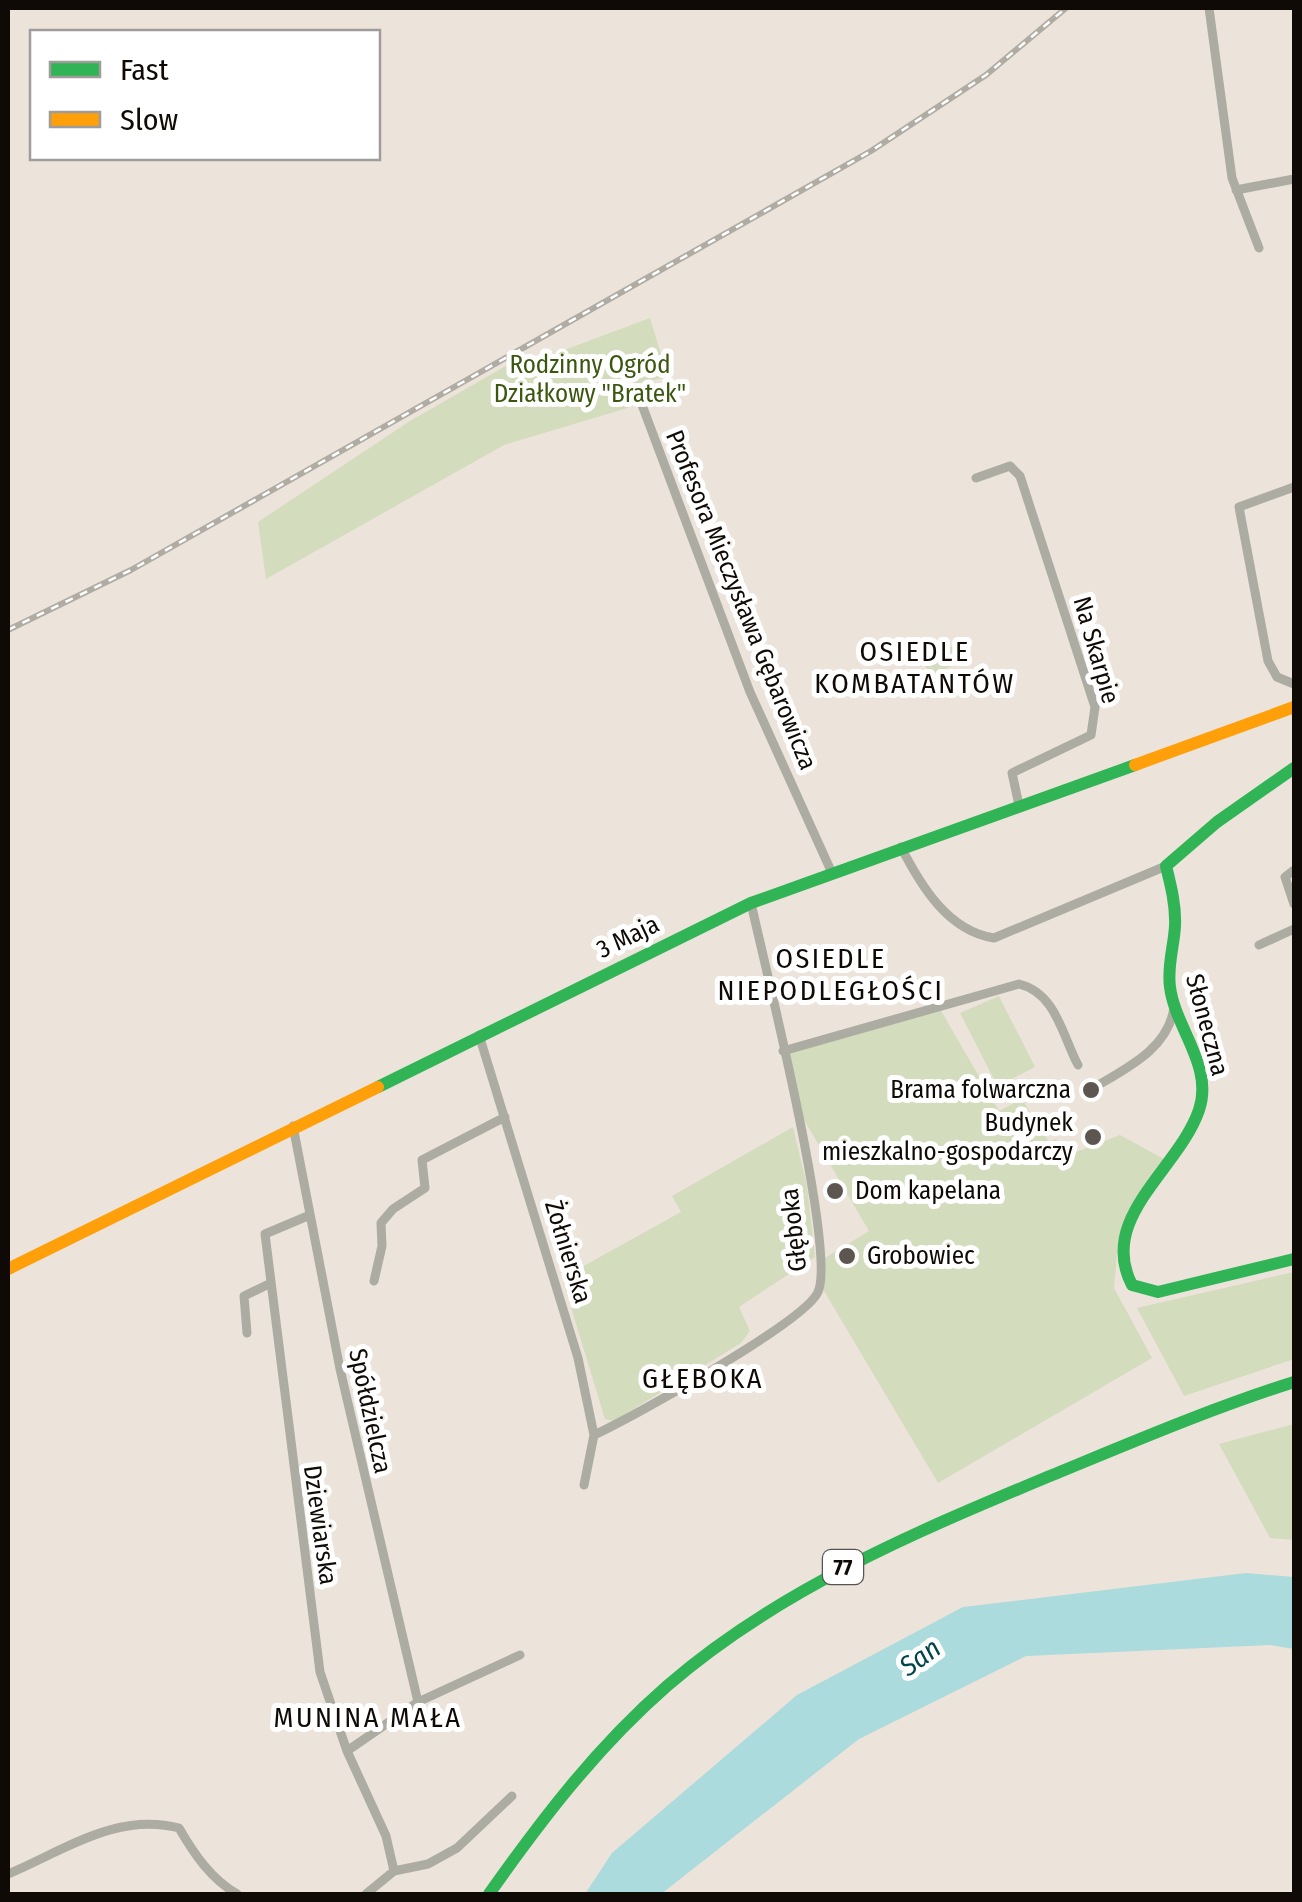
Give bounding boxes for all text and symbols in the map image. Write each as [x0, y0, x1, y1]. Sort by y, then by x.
legend [30, 30, 380, 160]
text: Fast [120, 52, 169, 88]
text: Slow [120, 102, 178, 138]
park label: Rodzinny Ogród Działkowy "Bratek" [494, 350, 686, 409]
street label: Profesora Mieczysława Gębarowicza [659, 426, 823, 774]
street label: Na Skarpie [1066, 593, 1126, 707]
district label: OSIEDLE KOMBATANTÓW [814, 635, 1016, 700]
street label: 3 Maja [592, 909, 664, 965]
district label: OSIEDLE NIEPODLEGŁOŚCI [718, 942, 944, 1007]
street label: Słoneczna [1179, 971, 1235, 1079]
place label: Brama folwarczna [890, 1075, 1071, 1105]
marker: Brama folwarczna [1080, 1079, 1102, 1101]
place label: Budynek mieszkalno-gospodarczy [822, 1108, 1073, 1167]
marker: Budynek mieszkalno-gospodarczy [1082, 1126, 1104, 1148]
place label: Dom kapelana [855, 1176, 1001, 1206]
marker: Dom kapelana [824, 1180, 846, 1202]
street label: Głęboka [775, 1187, 813, 1273]
street label: Żołnierska [538, 1197, 599, 1307]
place label: Grobowiec [867, 1241, 975, 1271]
marker: Grobowiec [836, 1245, 858, 1267]
street label: Spółdzielcza [342, 1346, 398, 1476]
district label: GŁĘBOKA [642, 1362, 764, 1395]
street label: Dziewiarska [297, 1463, 343, 1587]
road number: 77 [823, 1550, 863, 1584]
water label: San [892, 1631, 947, 1684]
district label: MUNINA MAŁA [274, 1701, 462, 1734]

